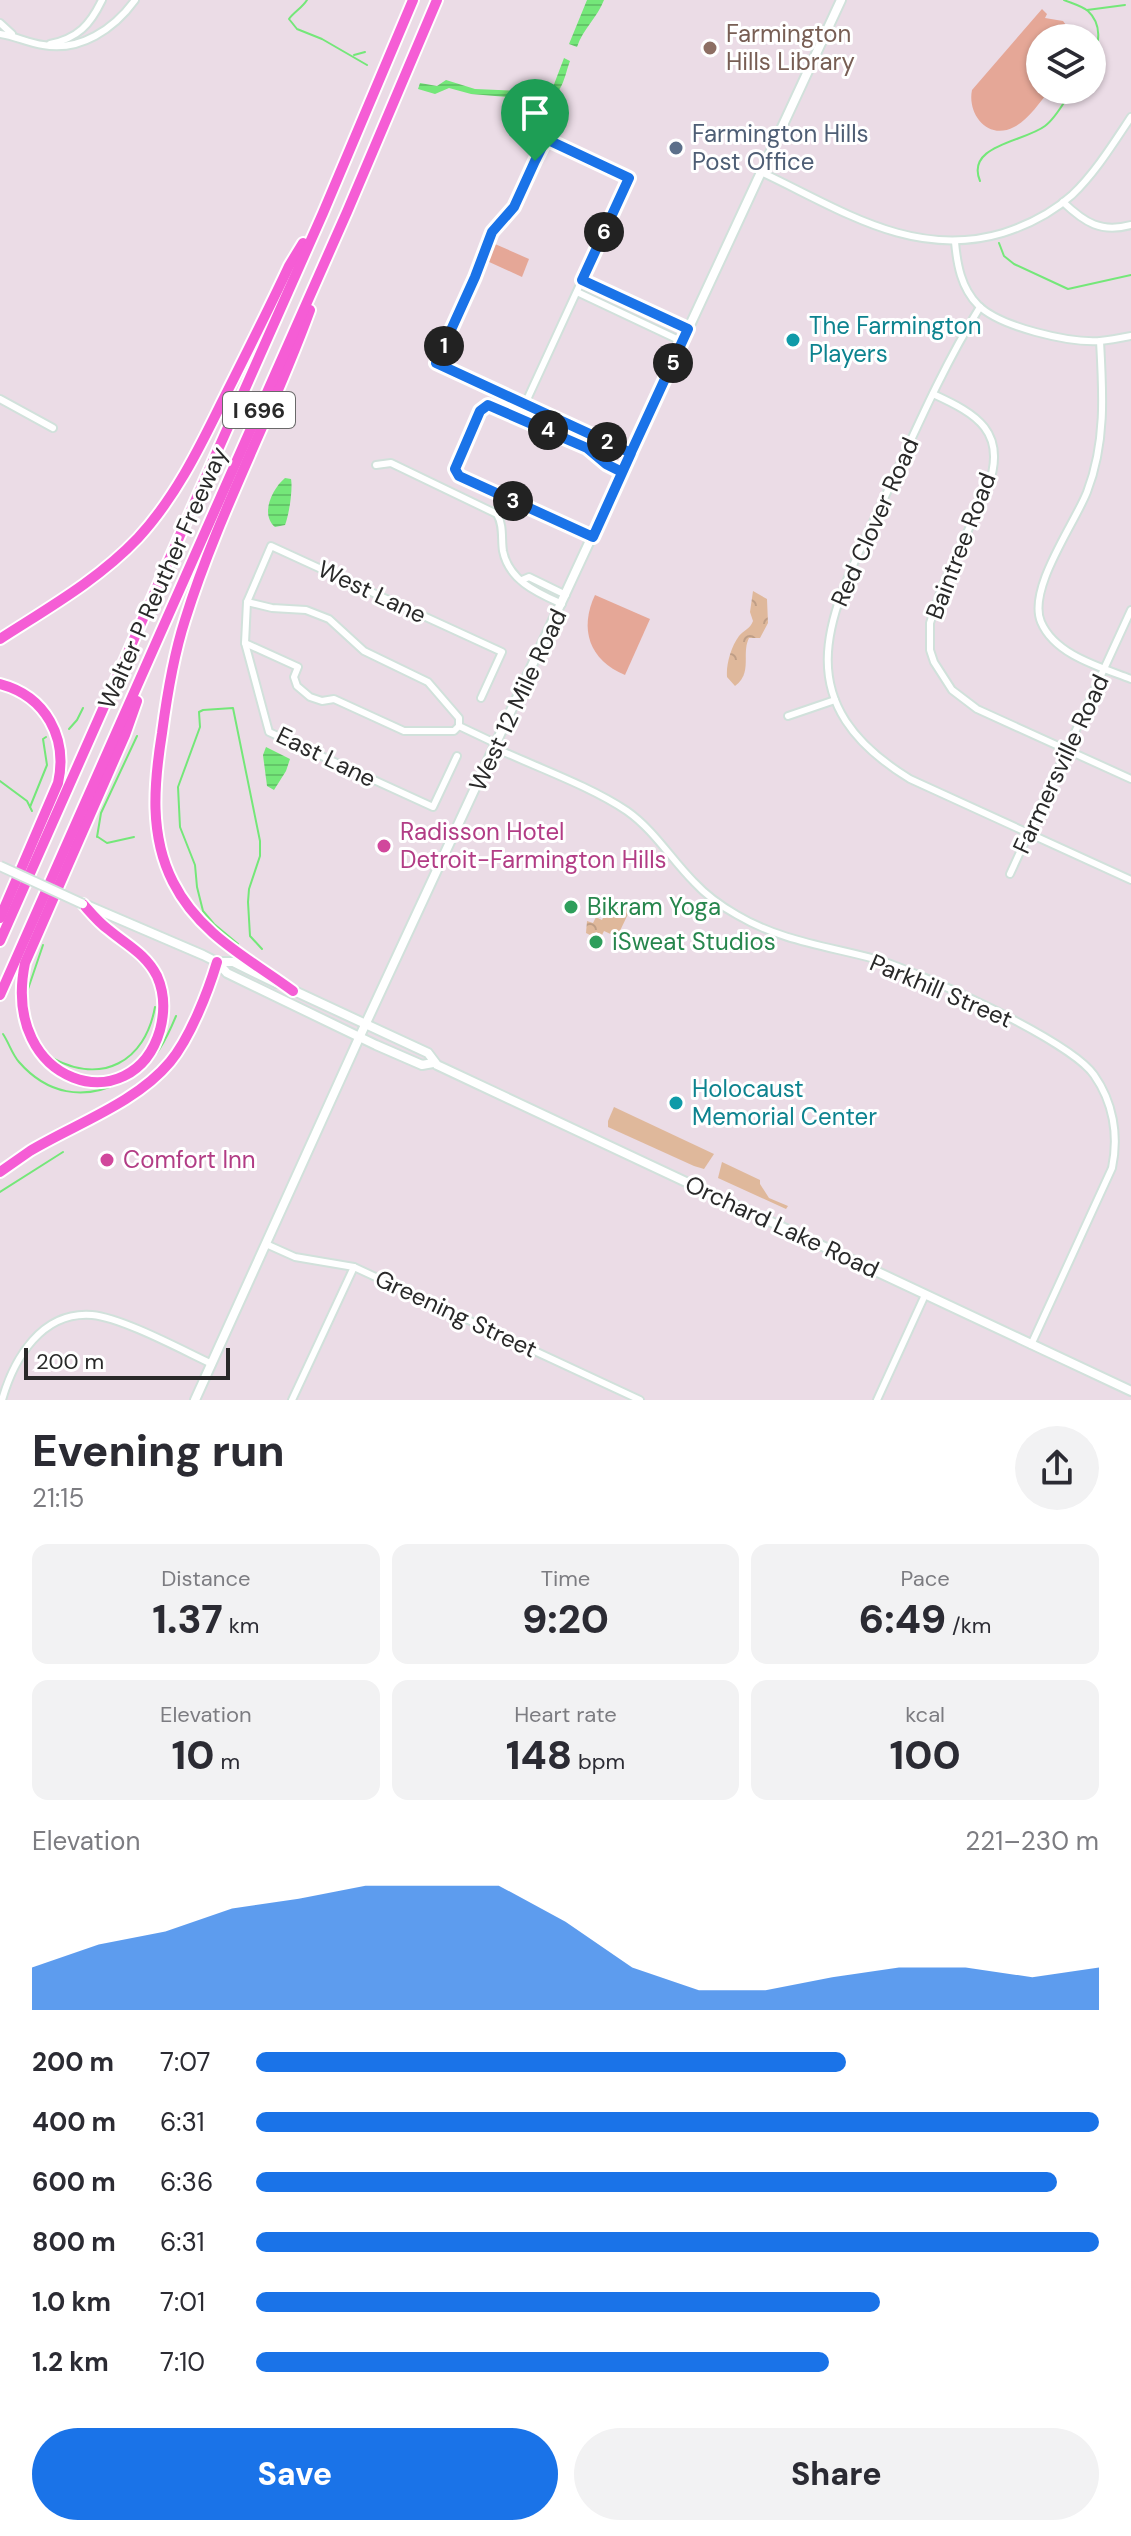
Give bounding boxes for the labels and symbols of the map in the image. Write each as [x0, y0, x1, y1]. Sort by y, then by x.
place label: Farmington Hills Library [726, 18, 855, 77]
marker: Farmington Hills Library [701, 39, 719, 57]
pin [501, 79, 569, 161]
place label: Farmington Hills Post Office [692, 118, 869, 177]
marker: Farmington Hills Post Office [667, 139, 685, 157]
pin: 6 [584, 212, 624, 252]
place label: The Farmington Players [809, 310, 982, 369]
pin: 1 [424, 326, 464, 366]
marker: The Farmington Players [784, 331, 802, 349]
pin: 5 [653, 343, 693, 383]
road number: I 696 [223, 392, 295, 428]
pin: 4 [528, 410, 568, 450]
pin: 2 [587, 422, 627, 462]
street label: Red Clover Road [823, 433, 926, 611]
street label: Walter P Reuther Freeway [91, 442, 234, 714]
street label: Baintree Road [918, 468, 1003, 623]
pin: 3 [493, 481, 533, 521]
street label: West Lane [313, 553, 431, 630]
street label: West 12 Mile Road [462, 604, 573, 796]
street label: Farmersville Road [1005, 669, 1116, 858]
street label: East Lane [271, 719, 381, 794]
place label: Radisson Hotel Detroit-Farmington Hills [400, 816, 667, 875]
marker: Radisson Hotel Detroit-Farmington Hills [375, 837, 393, 855]
place label: Bikram Yoga [587, 891, 721, 922]
marker: Bikram Yoga [562, 898, 580, 916]
place label: iSweat Studios [612, 926, 776, 957]
marker: iSweat Studios [587, 933, 605, 951]
street label: Parkhill Street [865, 947, 1017, 1035]
place label: Holocaust Memorial Center [692, 1073, 877, 1132]
marker: Holocaust Memorial Center [667, 1094, 685, 1112]
place label: Comfort Inn [123, 1144, 256, 1175]
marker: Comfort Inn [98, 1151, 116, 1169]
street label: Orchard Lake Road [680, 1168, 884, 1285]
street label: Greening Street [370, 1263, 542, 1365]
scale bar [24, 1344, 230, 1380]

